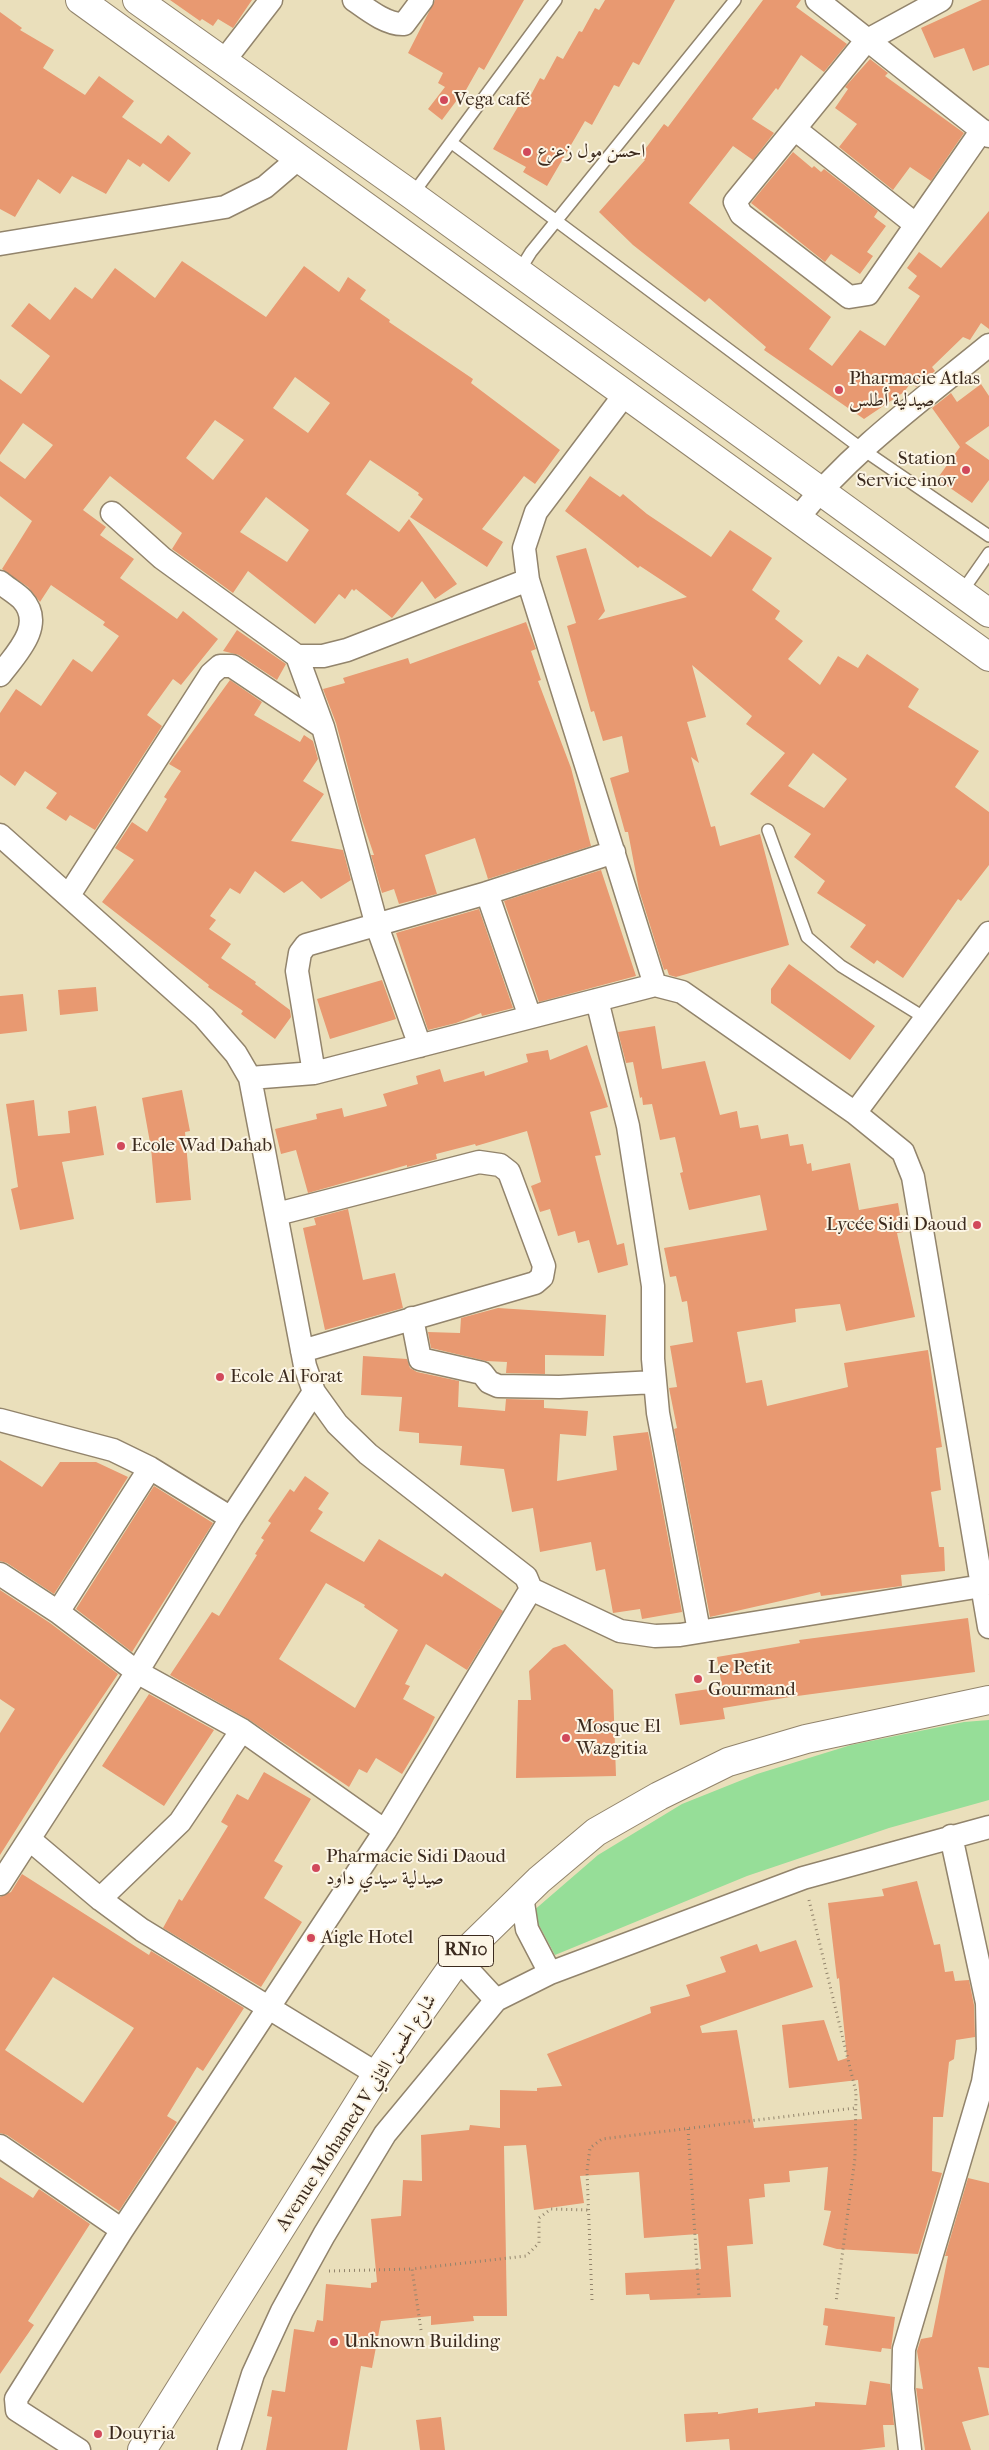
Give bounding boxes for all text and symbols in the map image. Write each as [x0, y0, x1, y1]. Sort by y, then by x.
place label: Vega café [454, 89, 530, 111]
marker: Vega café [438, 94, 450, 106]
place label: احسن مول زعزع [537, 141, 645, 163]
marker: احسن مول زعزع [521, 146, 533, 158]
place label: Pharmacie Atlas صيدلية أطلس [849, 368, 980, 412]
marker: Pharmacie Atlas صيدلية أطلس [833, 384, 845, 396]
place label: Station Service inov [856, 448, 956, 492]
marker: Station Service inov [960, 464, 972, 476]
place label: Ecole Wad Dahab [131, 1135, 272, 1157]
marker: Ecole Wad Dahab [115, 1140, 127, 1152]
place label: Lycée Sidi Daoud [826, 1214, 967, 1236]
marker: Lycée Sidi Daoud [971, 1219, 983, 1231]
place label: Ecole Al Forat [230, 1366, 343, 1388]
marker: Ecole Al Forat [214, 1371, 226, 1383]
place label: Le Petit Gourmand [708, 1657, 796, 1701]
marker: Le Petit Gourmand [692, 1673, 704, 1685]
place label: Mosque El Wazgitia [576, 1716, 661, 1760]
marker: Mosque El Wazgitia [560, 1732, 572, 1744]
place label: Pharmacie Sidi Daoud صيدلية سيدي داود [326, 1846, 506, 1890]
marker: Pharmacie Sidi Daoud صيدلية سيدي داود [310, 1862, 322, 1874]
place label: Aigle Hotel [321, 1927, 413, 1949]
marker: Aigle Hotel [305, 1932, 317, 1944]
road number: RN10 [438, 1935, 494, 1966]
street label: Avenue Mohamed V شارع الحسن الثاني [272, 1990, 442, 2236]
place label: Unknown Building [344, 2331, 500, 2353]
marker: Unknown Building [328, 2336, 340, 2348]
place label: Douyria [108, 2423, 175, 2445]
marker: Douyria [92, 2428, 104, 2440]

